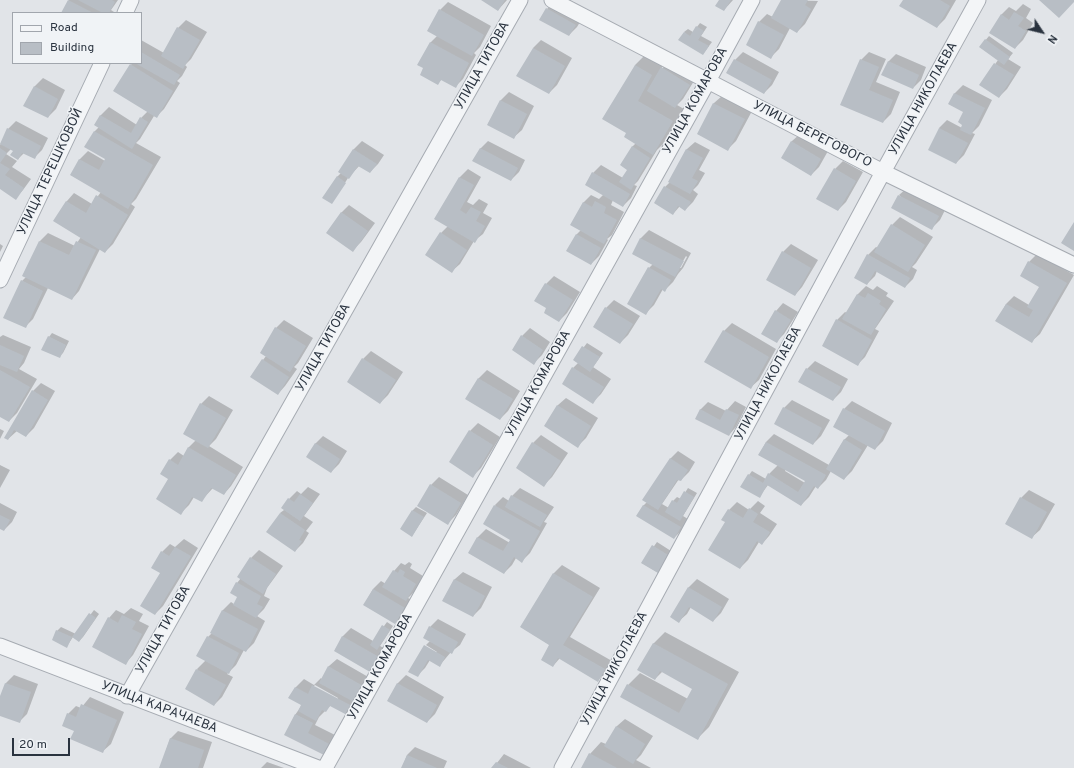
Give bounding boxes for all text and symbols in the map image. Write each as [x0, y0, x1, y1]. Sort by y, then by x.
legend [12, 12, 142, 64]
north arrow [1022, 12, 1062, 52]
street label: УЛИЦА ТИТОВА [452, 19, 514, 113]
text: Road [50, 20, 78, 36]
text: N [1044, 32, 1060, 46]
text: Building [50, 40, 94, 56]
street label: УЛИЦА НИКОЛАЕВА [886, 40, 962, 158]
street label: УЛИЦА КОМАРОВА [660, 45, 732, 157]
street label: УЛИЦА БЕРЕГОВОГО [750, 98, 874, 172]
street label: УЛИЦА ТЕРЕШКОВОЙ [15, 106, 87, 238]
street label: УЛИЦА ТИТОВА [293, 301, 355, 395]
street label: УЛИЦА НИКОЛАЕВА [732, 324, 806, 444]
street label: УЛИЦА КОМАРОВА [503, 328, 575, 440]
street label: УЛИЦА ТИТОВА [133, 583, 195, 677]
street label: УЛИЦА НИКОЛАЕВА [578, 609, 652, 729]
street label: УЛИЦА КОМАРОВА [345, 611, 417, 723]
street label: УЛИЦА КАРАЧАЕВА [99, 679, 219, 737]
scale bar [14, 730, 72, 756]
text: 20 m [19, 737, 47, 753]

